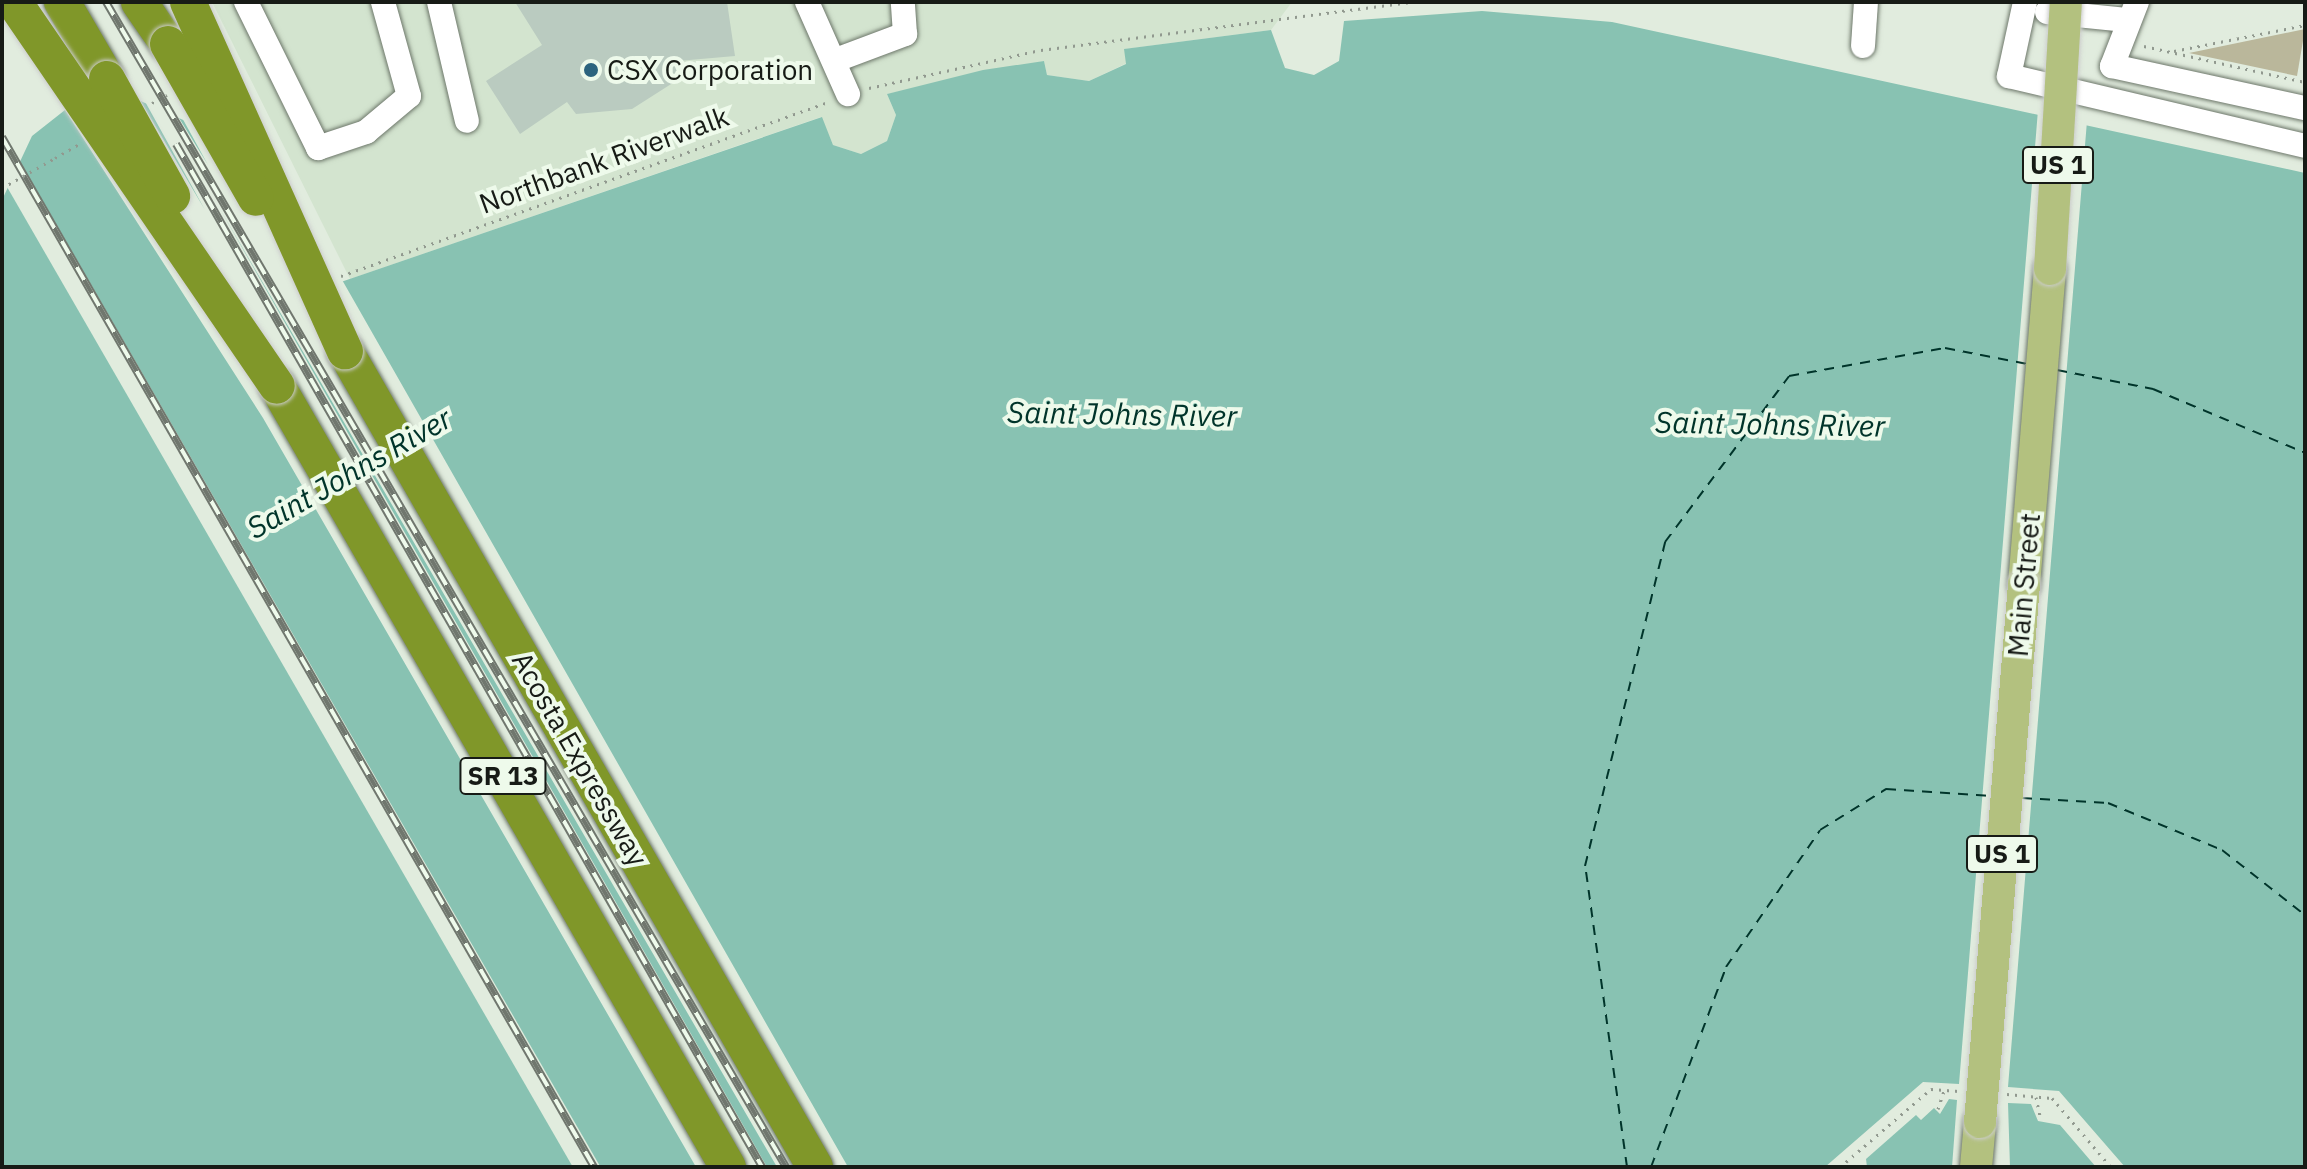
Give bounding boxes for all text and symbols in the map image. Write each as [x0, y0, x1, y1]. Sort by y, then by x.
place label: CSX Corporation [607, 53, 813, 87]
marker: CSX Corporation [582, 61, 600, 79]
street label: Northbank Riverwalk [475, 99, 733, 221]
road number: US 1 [2020, 143, 2096, 187]
water label: Saint Johns River [1007, 394, 1237, 434]
water label: Saint Johns River [240, 400, 458, 546]
water label: Saint Johns River [1655, 404, 1885, 444]
street label: Main Street [2001, 512, 2047, 658]
street label: Acosta Expressway [505, 646, 655, 872]
road number: SR 13 [459, 754, 547, 798]
road number: US 1 [1964, 832, 2040, 876]

